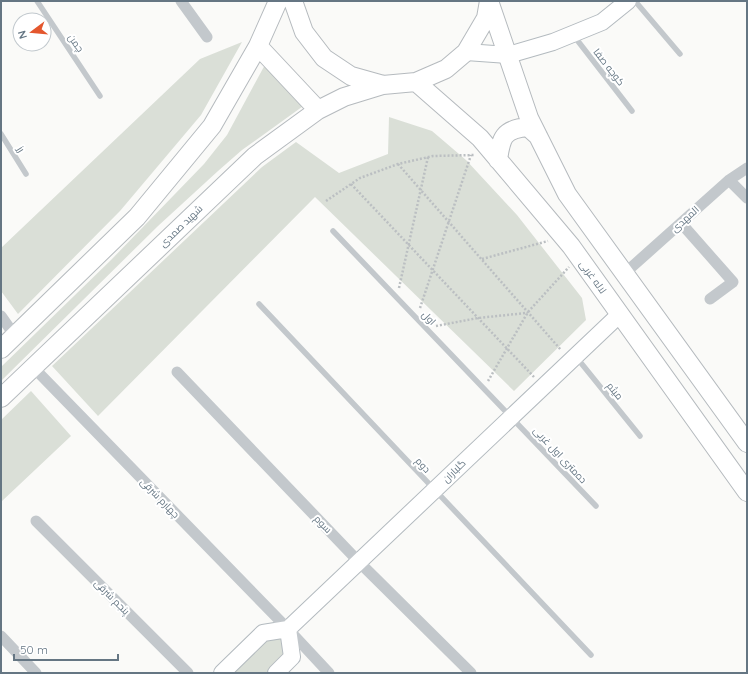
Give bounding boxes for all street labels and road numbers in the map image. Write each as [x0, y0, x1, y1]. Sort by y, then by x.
street label: چمن [65, 31, 87, 55]
street label: کوچه صفا [590, 46, 628, 88]
street label: رز [14, 142, 28, 155]
street label: شهید صمدی [157, 202, 205, 250]
street label: المهدی [668, 203, 702, 235]
street label: لاله غربی [577, 258, 609, 296]
street label: اول [419, 308, 439, 328]
street label: میثم [603, 380, 626, 403]
street label: ده‌متری اول غربی [530, 424, 590, 486]
street label: دوم [412, 455, 434, 476]
street label: گلباران [440, 457, 468, 485]
street label: چهارم شرقی [137, 475, 182, 521]
street label: سوم [311, 512, 335, 537]
street label: پنجم شرقی [91, 576, 133, 618]

